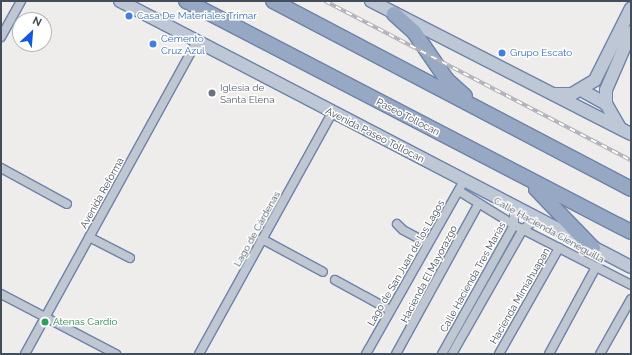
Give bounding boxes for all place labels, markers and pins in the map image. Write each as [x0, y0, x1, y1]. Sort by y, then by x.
place label: Casa De Materiales Trimar [137, 10, 257, 22]
marker: Casa De Materiales Trimar [124, 11, 134, 21]
place label: Cemento Cruz Azul [161, 32, 205, 56]
marker: Cemento Cruz Azul [148, 39, 158, 49]
place label: Grupo Escato [510, 47, 572, 59]
marker: Grupo Escato [497, 48, 507, 58]
place label: Iglesia de Santa Elena [220, 81, 275, 104]
marker: Iglesia de Santa Elena [207, 88, 217, 98]
place label: Atenas Cardio [53, 316, 117, 328]
marker: Atenas Cardio [40, 317, 50, 327]

